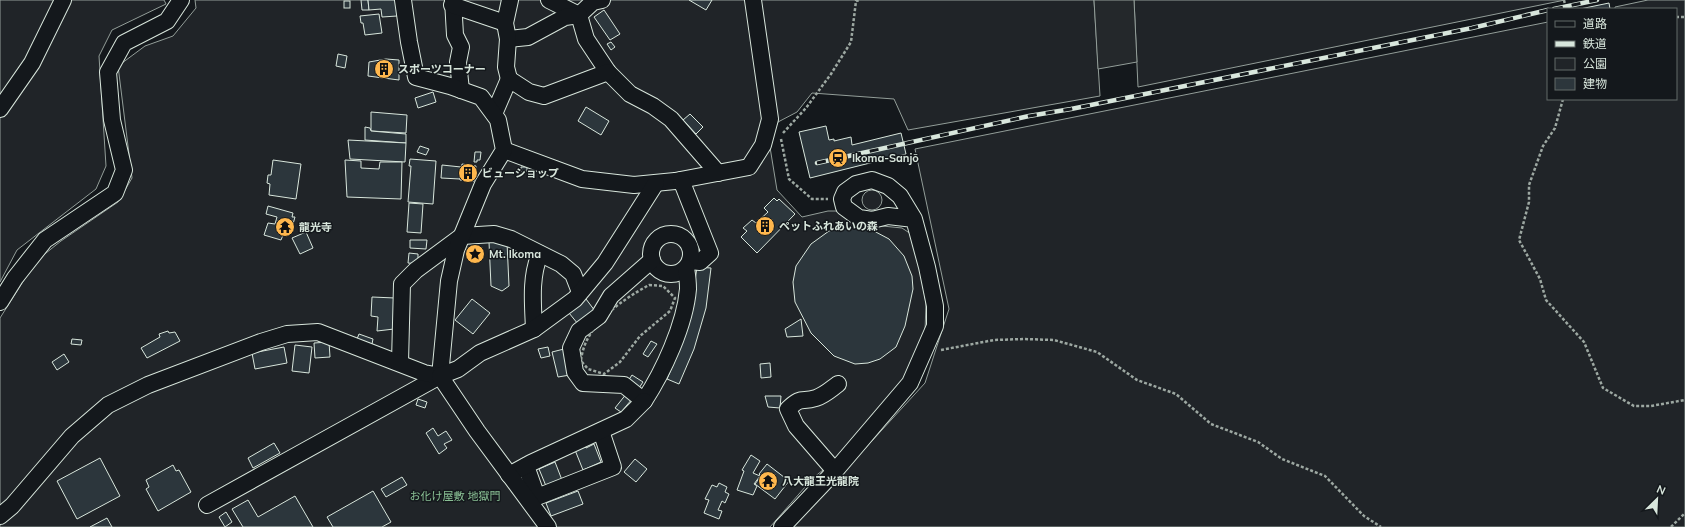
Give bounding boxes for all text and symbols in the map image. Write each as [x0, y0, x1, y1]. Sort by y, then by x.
legend [1547, 8, 1677, 100]
text: 道路 [1583, 16, 1607, 31]
text: 鉄道 [1583, 36, 1607, 51]
text: 公園 [1583, 56, 1607, 71]
building icon: スポーツコーナー [373, 58, 395, 80]
place label: スポーツコーナー [398, 62, 486, 76]
text: 建物 [1583, 76, 1607, 91]
station icon: Ikoma-Sanjō [827, 147, 849, 169]
place label: Ikoma-Sanjō [852, 151, 919, 165]
building icon: ビューショップ [457, 162, 479, 184]
place label: ビューショップ [482, 166, 559, 180]
building icon: ペットふれあいの森 [754, 215, 776, 237]
temple icon: 龍光寺 [274, 216, 296, 238]
place label: ペットふれあいの森 [779, 219, 878, 233]
place label: 龍光寺 [299, 220, 332, 234]
place icon: Mt. Ikoma [464, 243, 486, 265]
place label: Mt. Ikoma [489, 247, 541, 261]
temple icon: 八大龍王光龍院 [757, 470, 779, 492]
place label: 八大龍王光龍院 [782, 474, 859, 488]
north arrow [1637, 479, 1677, 519]
text: N [1654, 482, 1668, 498]
park label: お化け屋敷 地獄門 [410, 489, 500, 503]

